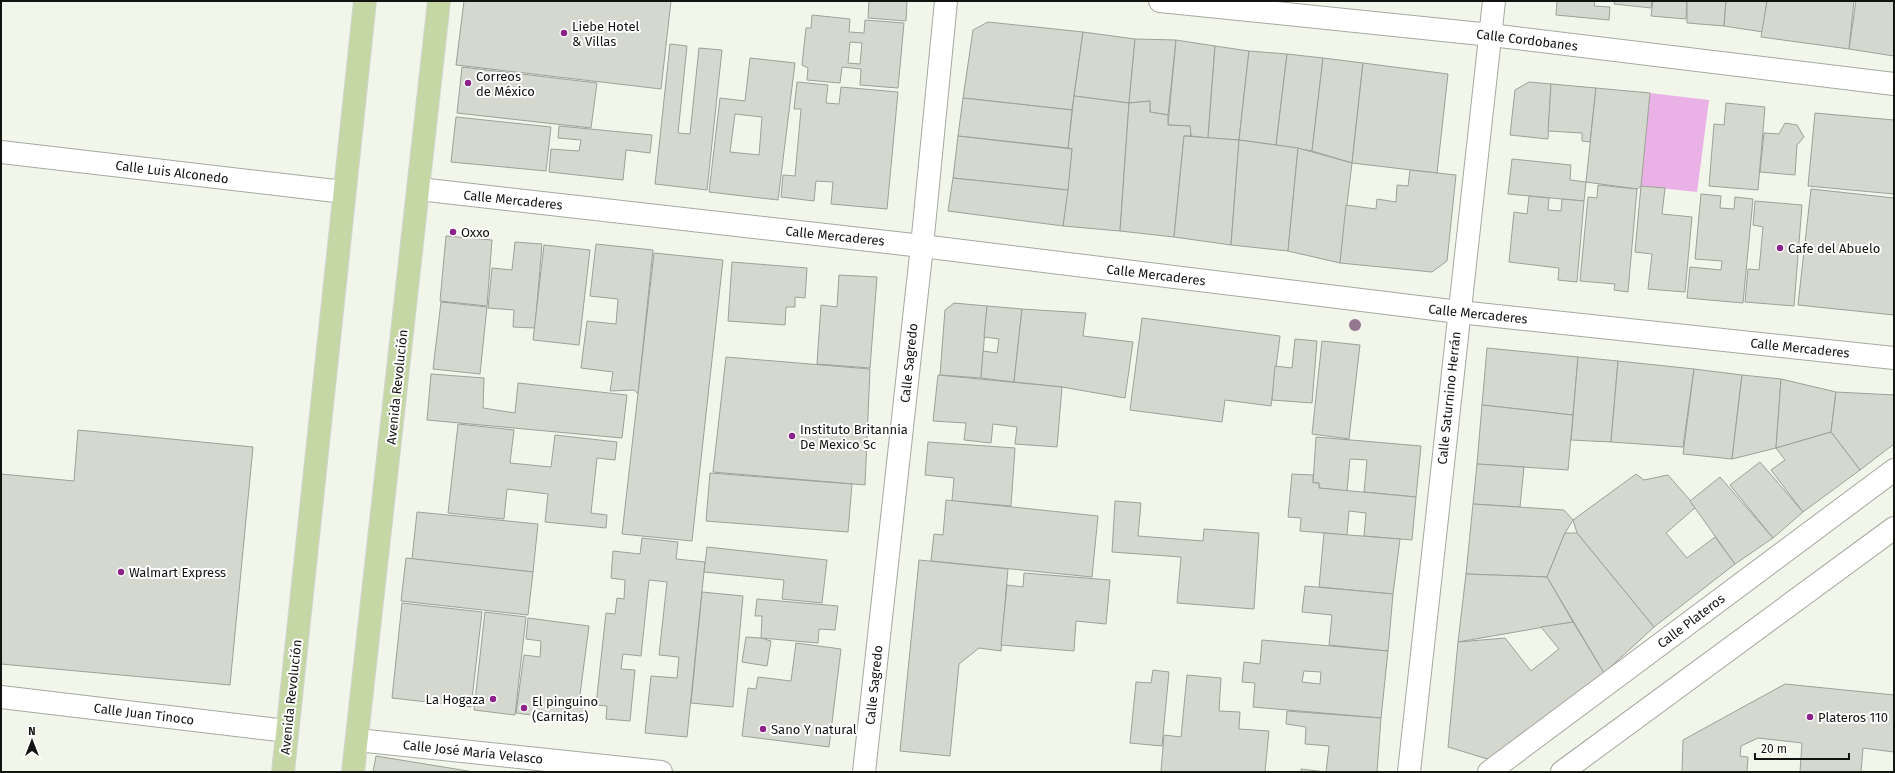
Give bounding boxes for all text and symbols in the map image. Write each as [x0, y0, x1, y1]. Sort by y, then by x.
place label: Liebe Hotel & Villas [572, 19, 639, 49]
street label: Calle Cordobanes [1475, 26, 1579, 54]
marker: Liebe Hotel & Villas [559, 28, 569, 38]
place label: Correos de México [476, 69, 535, 99]
marker: Correos de México [463, 78, 473, 88]
street label: Calle Luis Alconedo [115, 158, 229, 186]
street label: Calle Mercaderes [463, 187, 563, 213]
street label: Calle Mercaderes [785, 223, 885, 249]
place label: Oxxo [461, 225, 490, 240]
marker: Oxxo [448, 227, 458, 237]
place label: Cafe del Abuelo [1788, 241, 1880, 256]
marker: Cafe del Abuelo [1775, 243, 1785, 253]
street label: Calle Mercaderes [1106, 261, 1206, 289]
street label: Calle Mercaderes [1428, 301, 1528, 327]
street label: Calle Sagredo [897, 322, 921, 404]
street label: Avenida Revolución [384, 329, 410, 445]
street label: Calle Saturnino Herrán [1435, 331, 1463, 465]
street label: Calle Mercaderes [1750, 335, 1850, 361]
place label: Instituto Britannia De Mexico Sc [800, 422, 908, 452]
marker: Instituto Britannia De Mexico Sc [787, 431, 797, 441]
place label: Walmart Express [129, 565, 226, 580]
marker: Walmart Express [116, 567, 126, 577]
street label: Calle Plateros [1654, 591, 1728, 651]
street label: Avenida Revolución [278, 639, 304, 755]
street label: Calle Sagredo [862, 644, 886, 726]
place label: La Hogaza [426, 692, 485, 707]
marker: La Hogaza [488, 694, 498, 704]
place label: El pinguino (Carnitas) [532, 694, 598, 724]
street label: Calle Juan Tinoco [93, 700, 195, 728]
marker: El pinguino (Carnitas) [519, 703, 529, 713]
place label: Plateros 110 [1818, 710, 1888, 725]
marker: Plateros 110 [1805, 712, 1815, 722]
north arrow [12, 721, 52, 761]
place label: Sano Y natural [771, 722, 857, 737]
marker: Sano Y natural [758, 724, 768, 734]
text: N [28, 725, 36, 738]
scale bar [1755, 735, 1849, 761]
street label: Calle José María Velasco [402, 737, 544, 767]
text: 20 m [1761, 742, 1787, 756]

